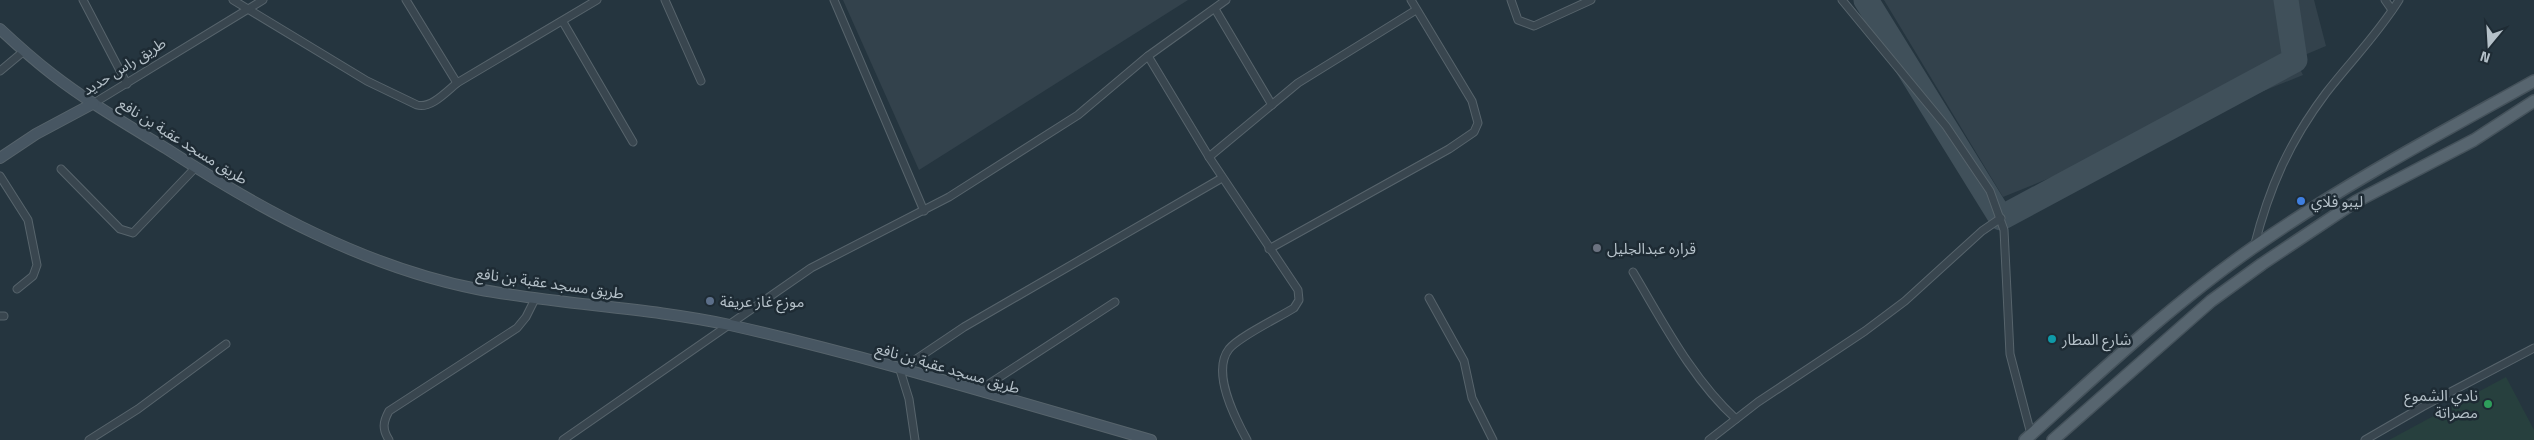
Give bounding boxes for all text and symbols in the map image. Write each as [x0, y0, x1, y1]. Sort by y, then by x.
north arrow [2464, 20, 2514, 70]
street label: طريق راس حديد [78, 31, 170, 101]
text: N [2477, 46, 2493, 69]
street label: طريق مسجد عقبة بن نافع [113, 92, 252, 191]
place label: ليبو فلاي [2311, 190, 2363, 213]
marker: ليبو فلاي [2295, 195, 2307, 207]
place label: قراره عبدالجليل [1607, 237, 1696, 260]
marker: قراره عبدالجليل [1591, 242, 1603, 254]
street label: طريق مسجد عقبة بن نافع [474, 261, 625, 306]
place label: موزع غاز عريفة [720, 290, 804, 314]
marker: موزع غاز عريفة [704, 295, 716, 307]
place label: شارع المطار [2061, 328, 2131, 352]
marker: شارع المطار [2046, 333, 2058, 345]
street label: طريق مسجد عقبة بن نافع [873, 336, 1023, 401]
place label: نادي الشموع مصراتة [2404, 384, 2478, 424]
marker: نادي الشموع مصراتة [2482, 398, 2494, 410]

